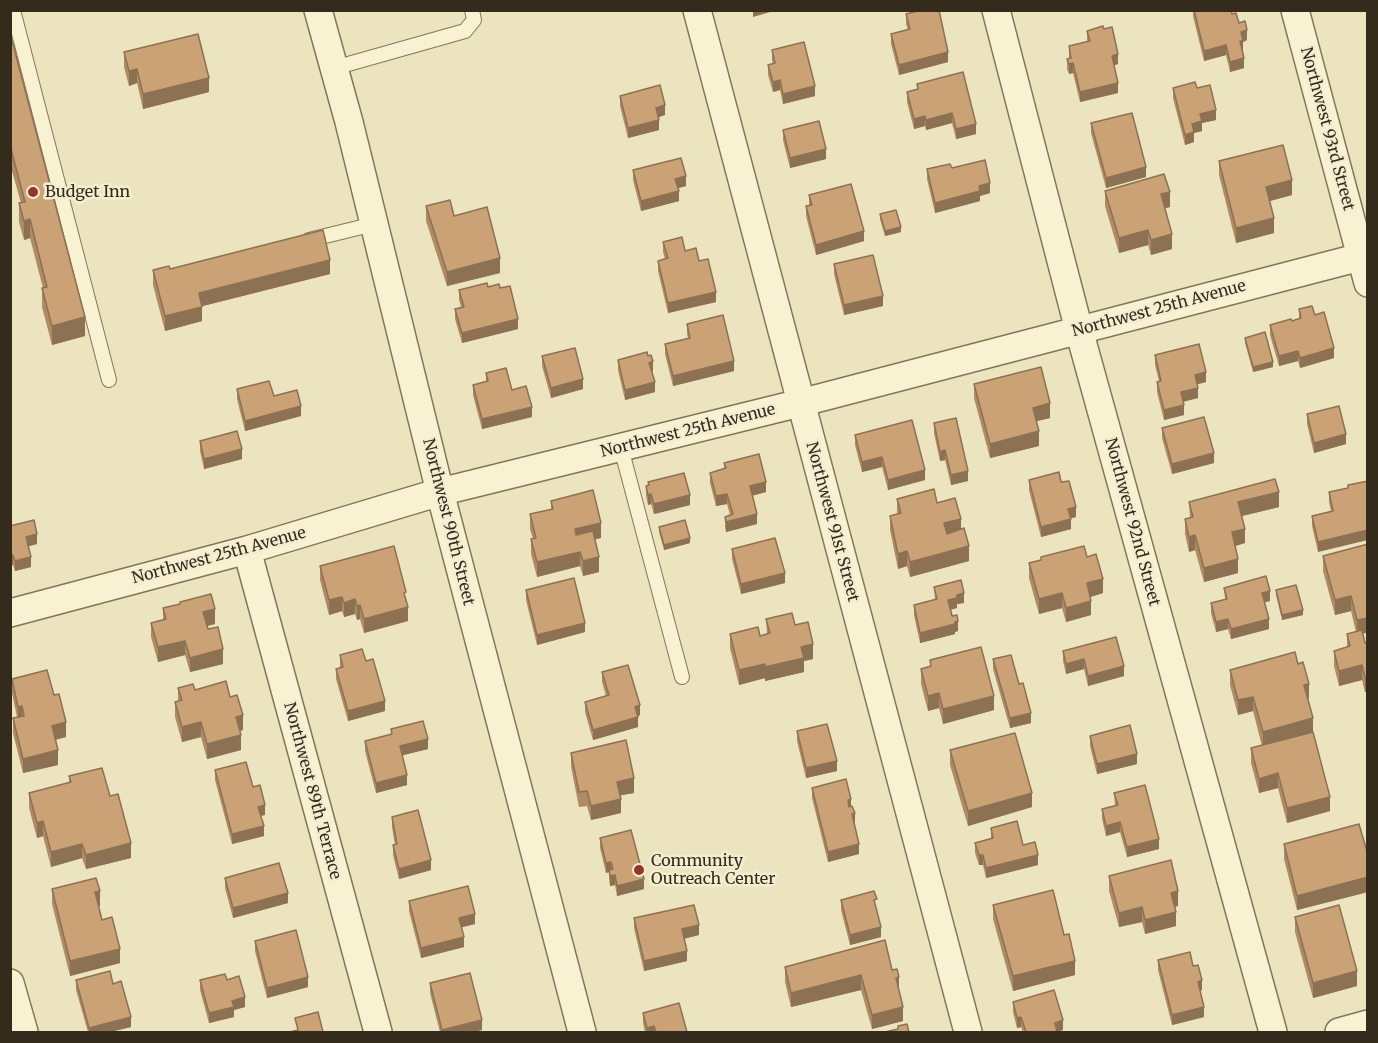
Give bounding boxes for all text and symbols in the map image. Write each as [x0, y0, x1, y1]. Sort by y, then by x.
street label: Northwest 93rd Street [1296, 45, 1358, 213]
place label: Budget Inn [45, 182, 130, 202]
marker: Budget Inn [26, 185, 40, 199]
street label: Northwest 25th Avenue [1070, 277, 1248, 341]
street label: Northwest 25th Avenue [599, 400, 777, 462]
street label: Northwest 92nd Street [1100, 436, 1164, 608]
street label: Northwest 90th Street [418, 437, 478, 607]
street label: Northwest 91st Street [801, 440, 863, 604]
street label: Northwest 25th Avenue [130, 524, 308, 588]
street label: Northwest 89th Terrace [279, 700, 345, 882]
place label: Community Outreach Center [651, 851, 775, 889]
marker: Community Outreach Center [632, 863, 646, 877]

